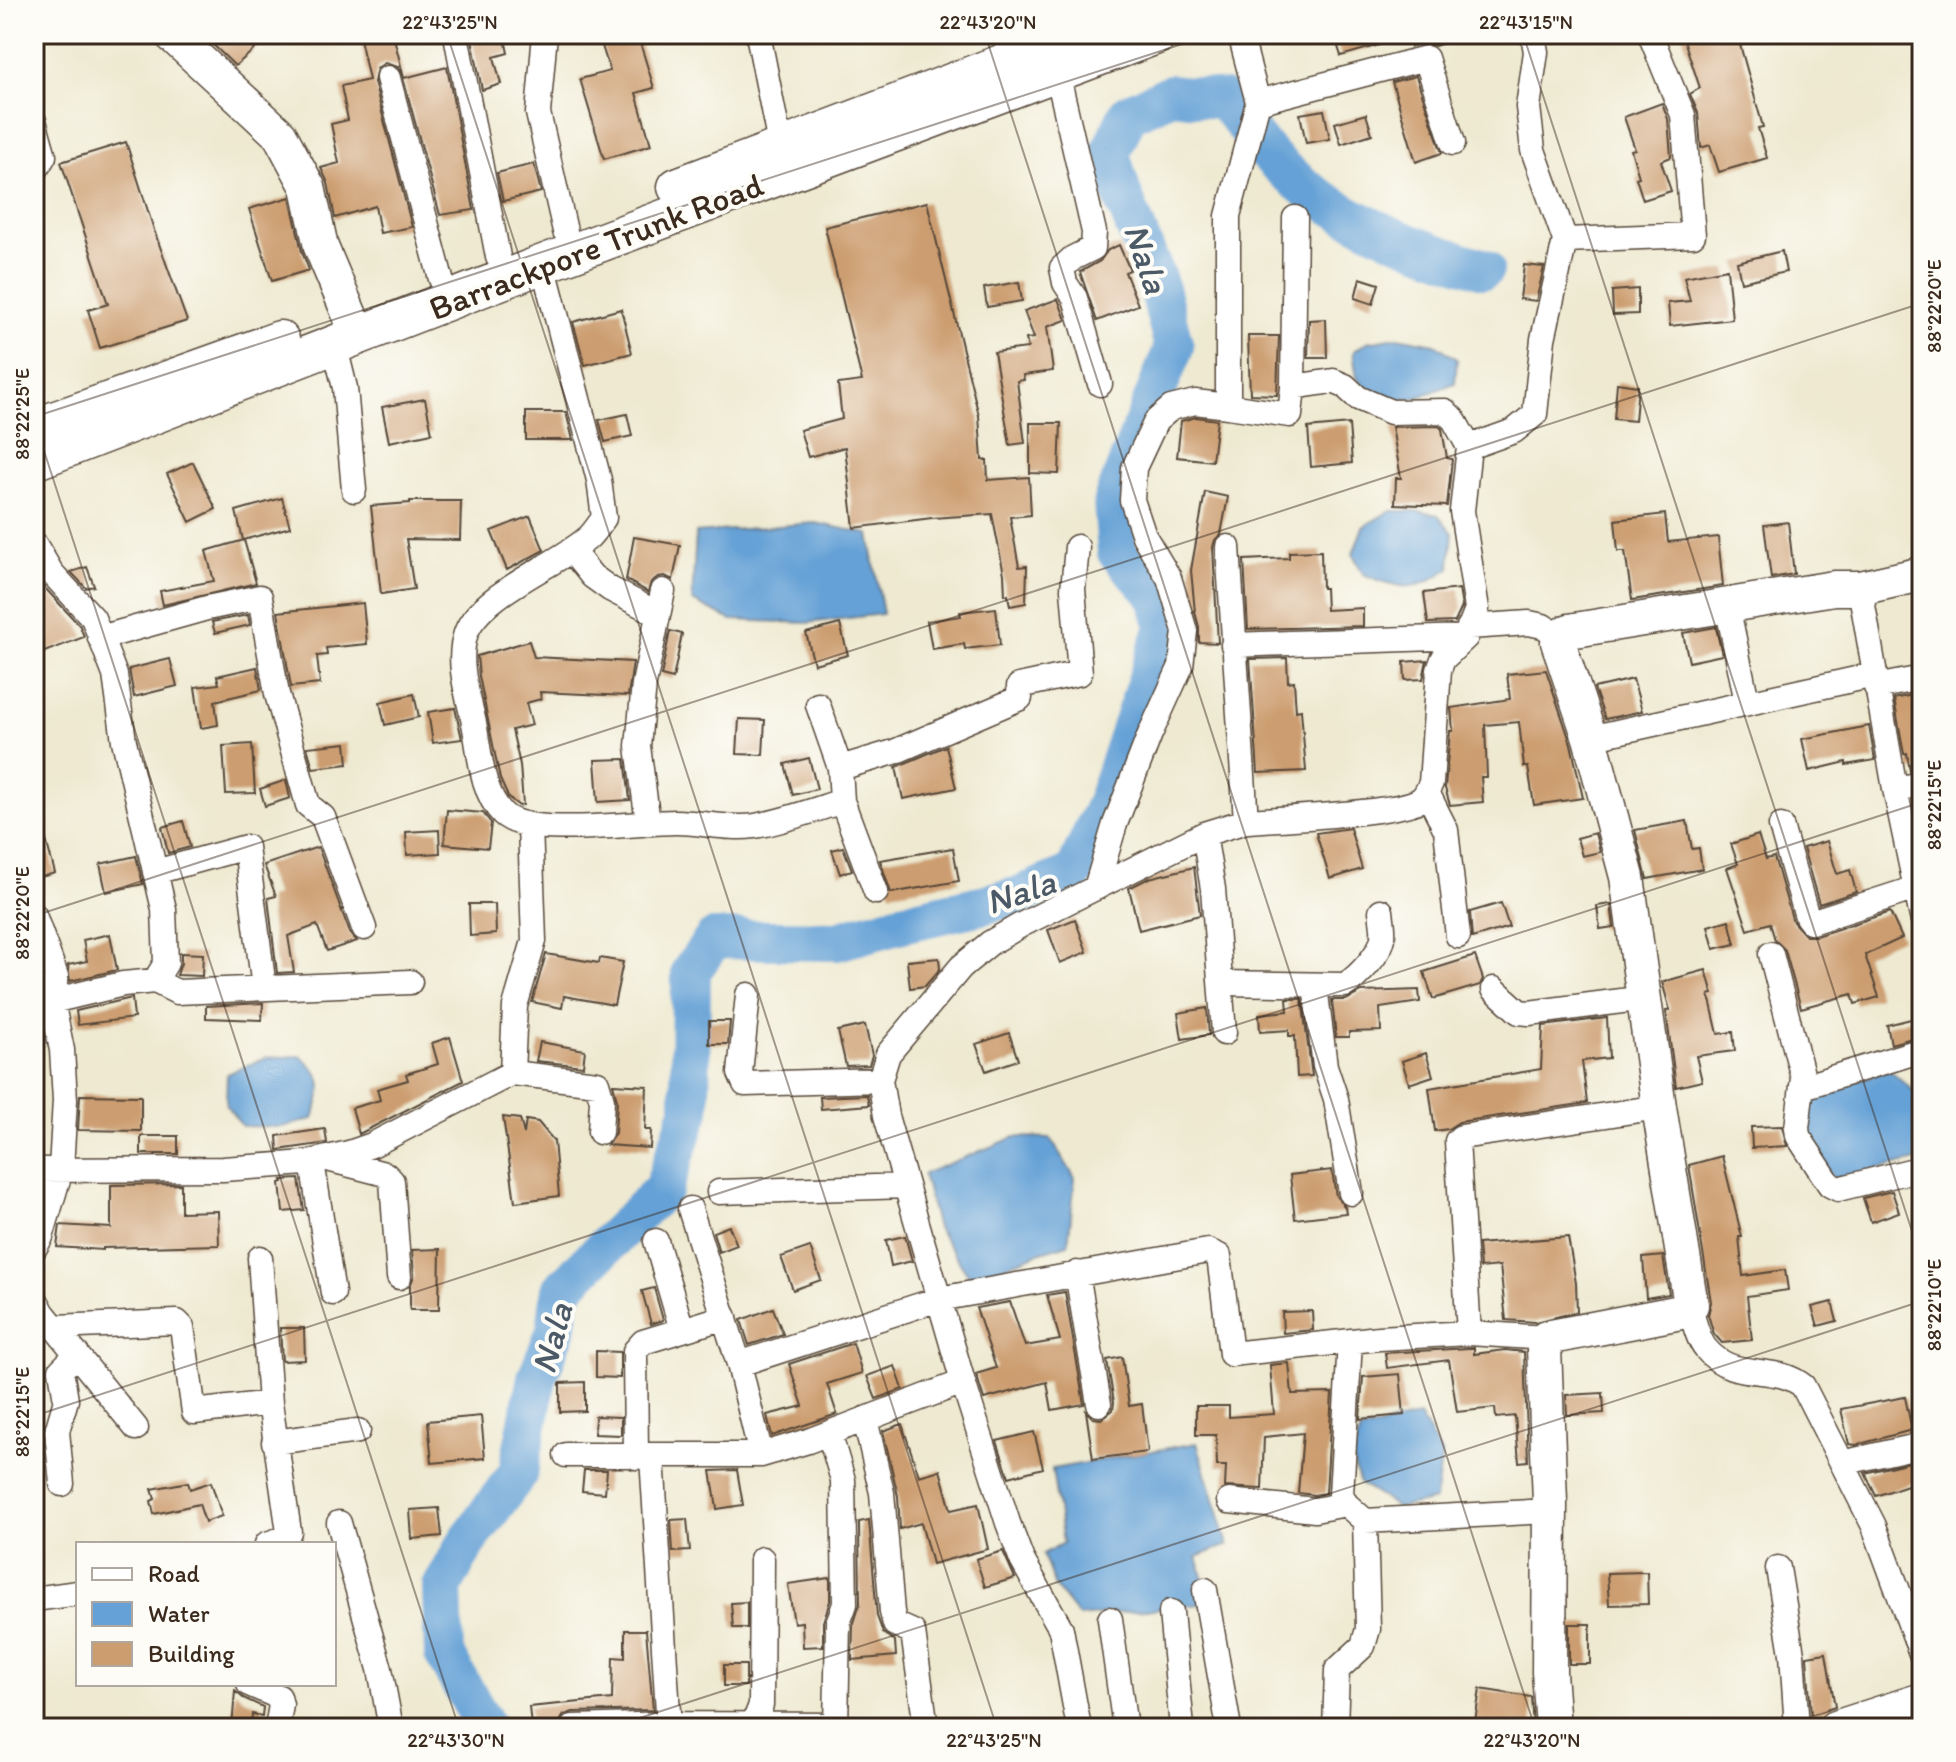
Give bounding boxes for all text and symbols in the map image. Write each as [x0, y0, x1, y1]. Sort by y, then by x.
text: 22°43'25"N [402, 10, 498, 34]
text: 22°43'20"N [939, 10, 1037, 34]
text: 22°43'15"N [1479, 10, 1573, 34]
street label: Barrackpore Trunk Road [423, 164, 769, 329]
water label: Nala [1115, 218, 1179, 300]
text: 88°22'20"E [1922, 259, 1946, 353]
text: 88°22'25"E [10, 368, 34, 460]
text: 88°22'15"E [1922, 760, 1946, 850]
water label: Nala [980, 859, 1062, 923]
text: 88°22'20"E [10, 866, 34, 960]
text: 88°22'10"E [1922, 1259, 1946, 1351]
water label: Nala [522, 1297, 582, 1378]
text: 88°22'15"E [10, 1367, 34, 1457]
legend [76, 1542, 336, 1686]
text: Road [148, 1559, 200, 1588]
text: Water [148, 1599, 210, 1628]
text: Building [148, 1639, 235, 1668]
text: 22°43'30"N [407, 1728, 505, 1752]
text: 22°43'25"N [946, 1728, 1042, 1752]
text: 22°43'20"N [1483, 1728, 1581, 1752]

